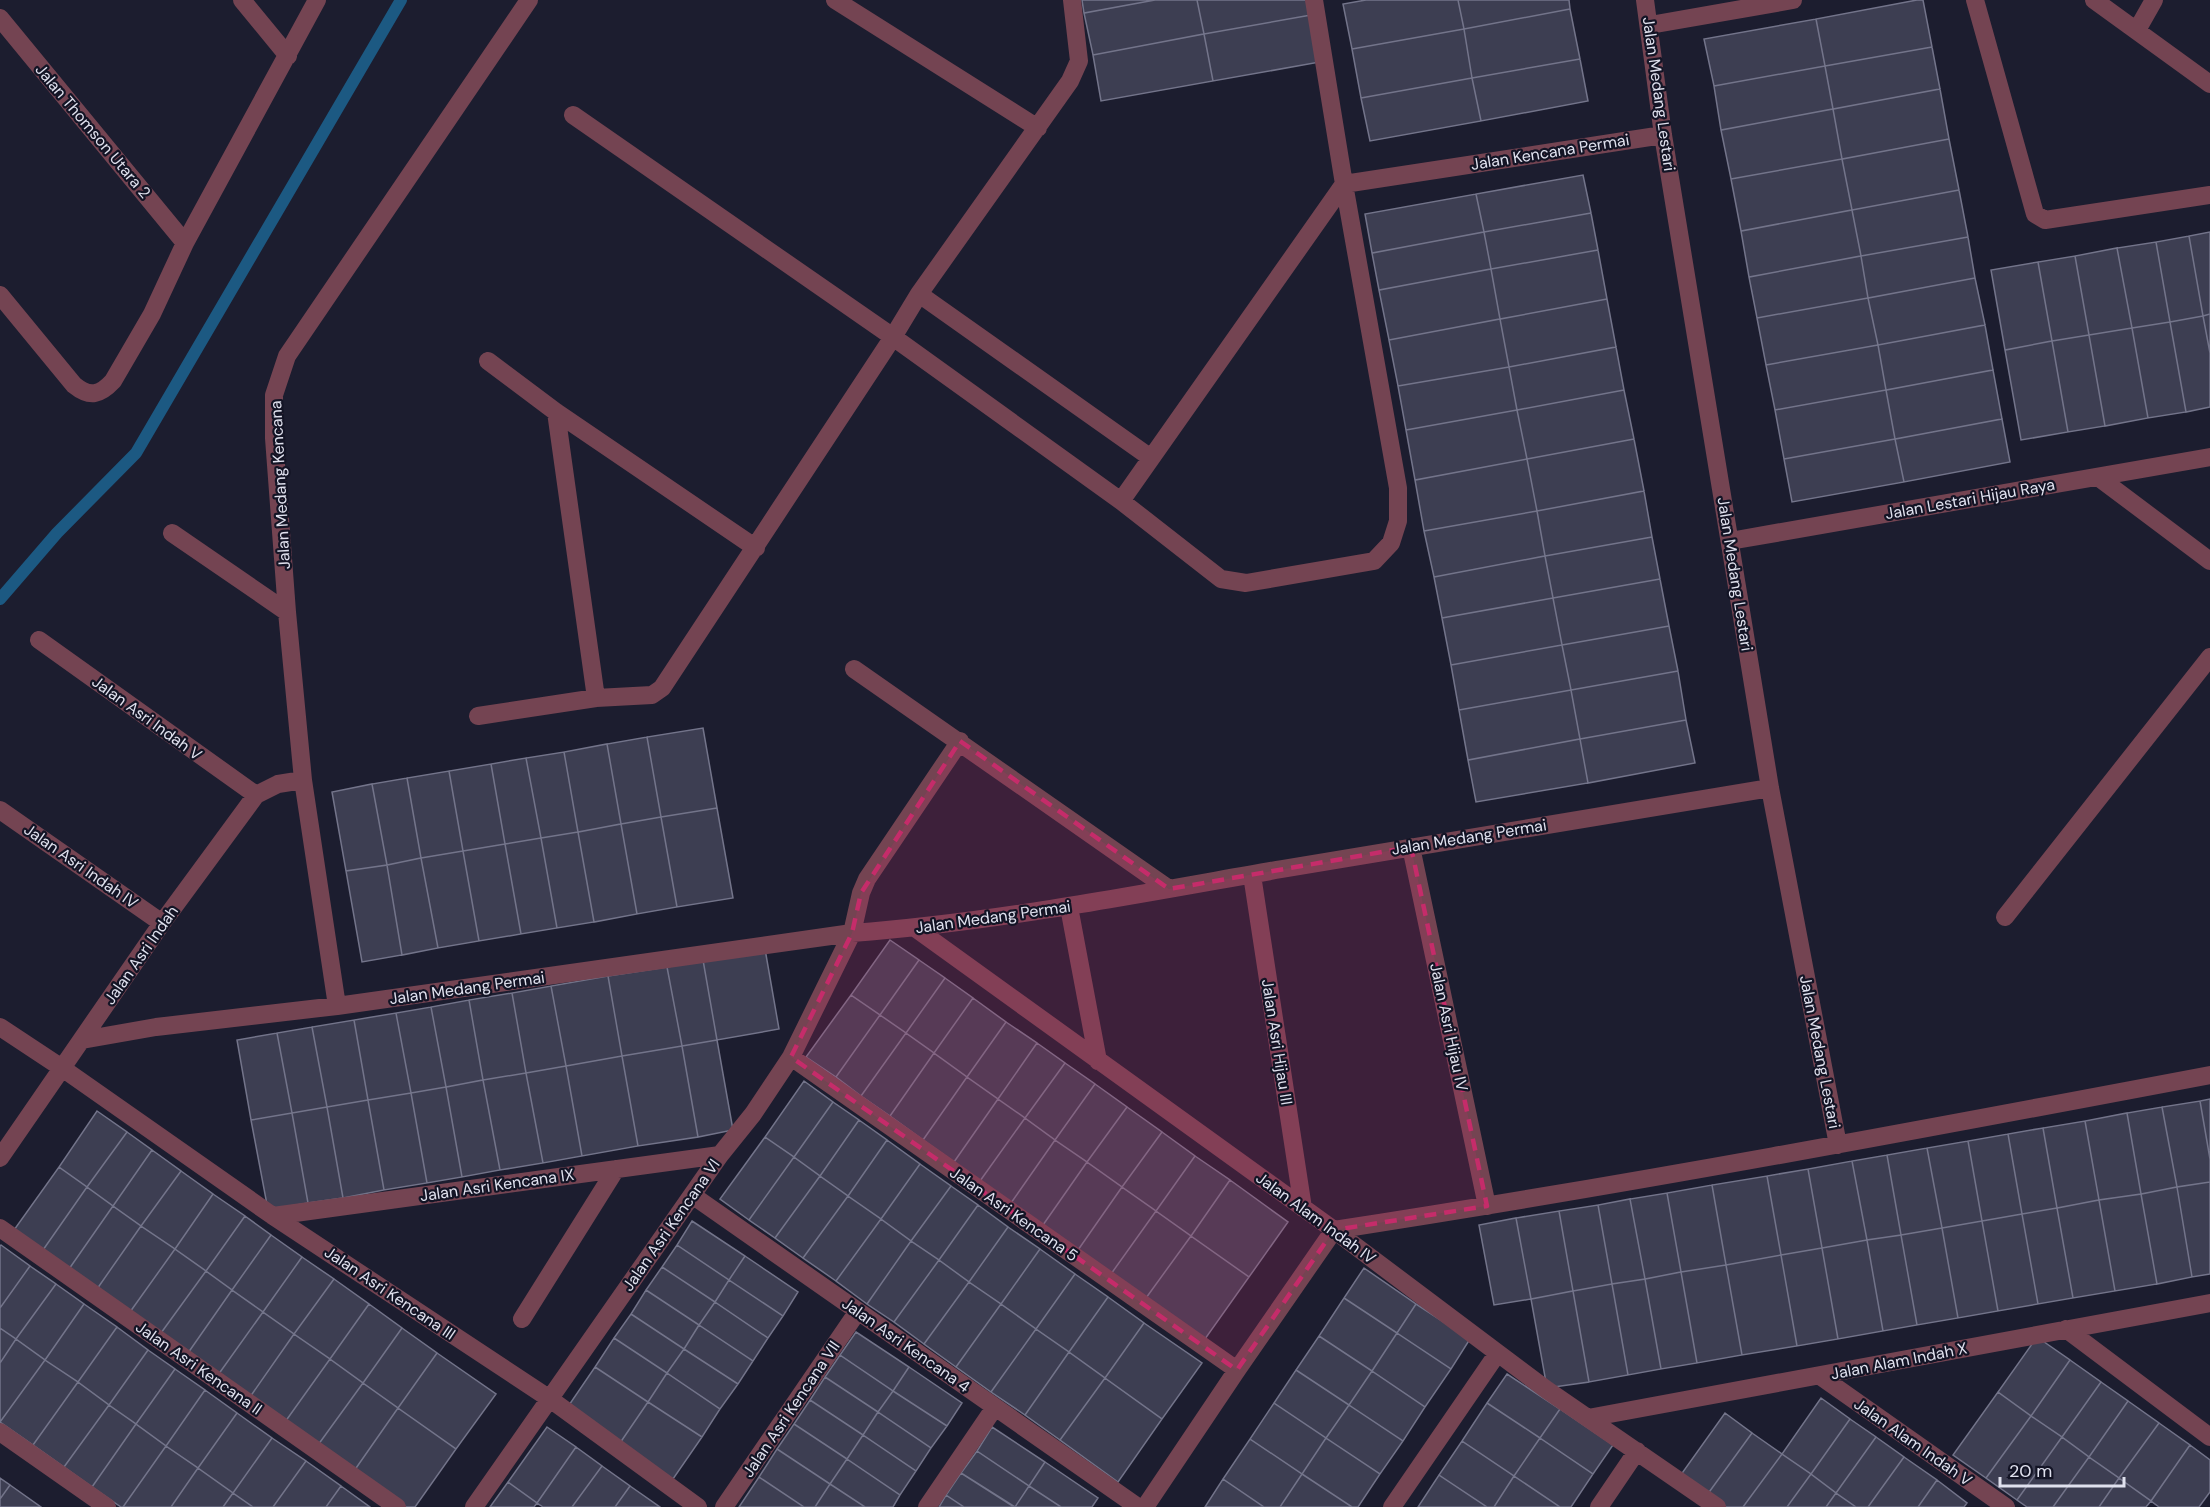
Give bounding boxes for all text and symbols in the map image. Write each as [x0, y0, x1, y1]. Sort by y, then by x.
street label: Jalan Medang Lestari [1638, 15, 1680, 173]
street label: Jalan Thomson Utara 2 [31, 60, 155, 202]
street label: Jalan Kencana Permai [1469, 129, 1631, 175]
street label: Jalan Medang Kencana [265, 400, 295, 570]
street label: Jalan Lestari Hijau Raya [1884, 474, 2056, 524]
street label: Jalan Medang Lestari [1712, 495, 1758, 653]
street label: Jalan Asri Indah V [88, 671, 206, 765]
street label: Jalan Medang Permai [1390, 814, 1548, 860]
street label: Jalan Asri Indah IV [20, 819, 142, 913]
street label: Jalan Medang Permai [914, 896, 1072, 938]
street label: Jalan Asri Indah [99, 901, 183, 1009]
street label: Jalan Asri Hijau IV [1425, 961, 1473, 1093]
street label: Jalan Medang Permai [388, 967, 546, 1009]
street label: Jalan Medang Lestari [1795, 974, 1845, 1130]
street label: Jalan Asri Hijau III [1257, 978, 1297, 1106]
street label: Jalan Asri Kencana VI [617, 1155, 725, 1295]
street label: Jalan Asri Kencana 5 [946, 1162, 1082, 1266]
street label: Jalan Asri Kencana IX [418, 1164, 576, 1206]
street label: Jalan Alam Indah IV [1252, 1167, 1380, 1269]
street label: Jalan Asri Kencana III [321, 1241, 459, 1345]
street label: Jalan Asri Kencana 4 [838, 1293, 974, 1397]
street label: Jalan Asri Kencana II [132, 1316, 266, 1420]
street label: Jalan Asri Kencana VII [737, 1337, 845, 1481]
street label: Jalan Alam Indah X [1829, 1337, 1969, 1385]
street label: Jalan Alam Indah V [1850, 1393, 1976, 1491]
scale bar [2000, 1450, 2124, 1488]
text: 20 m [2009, 1459, 2052, 1483]

